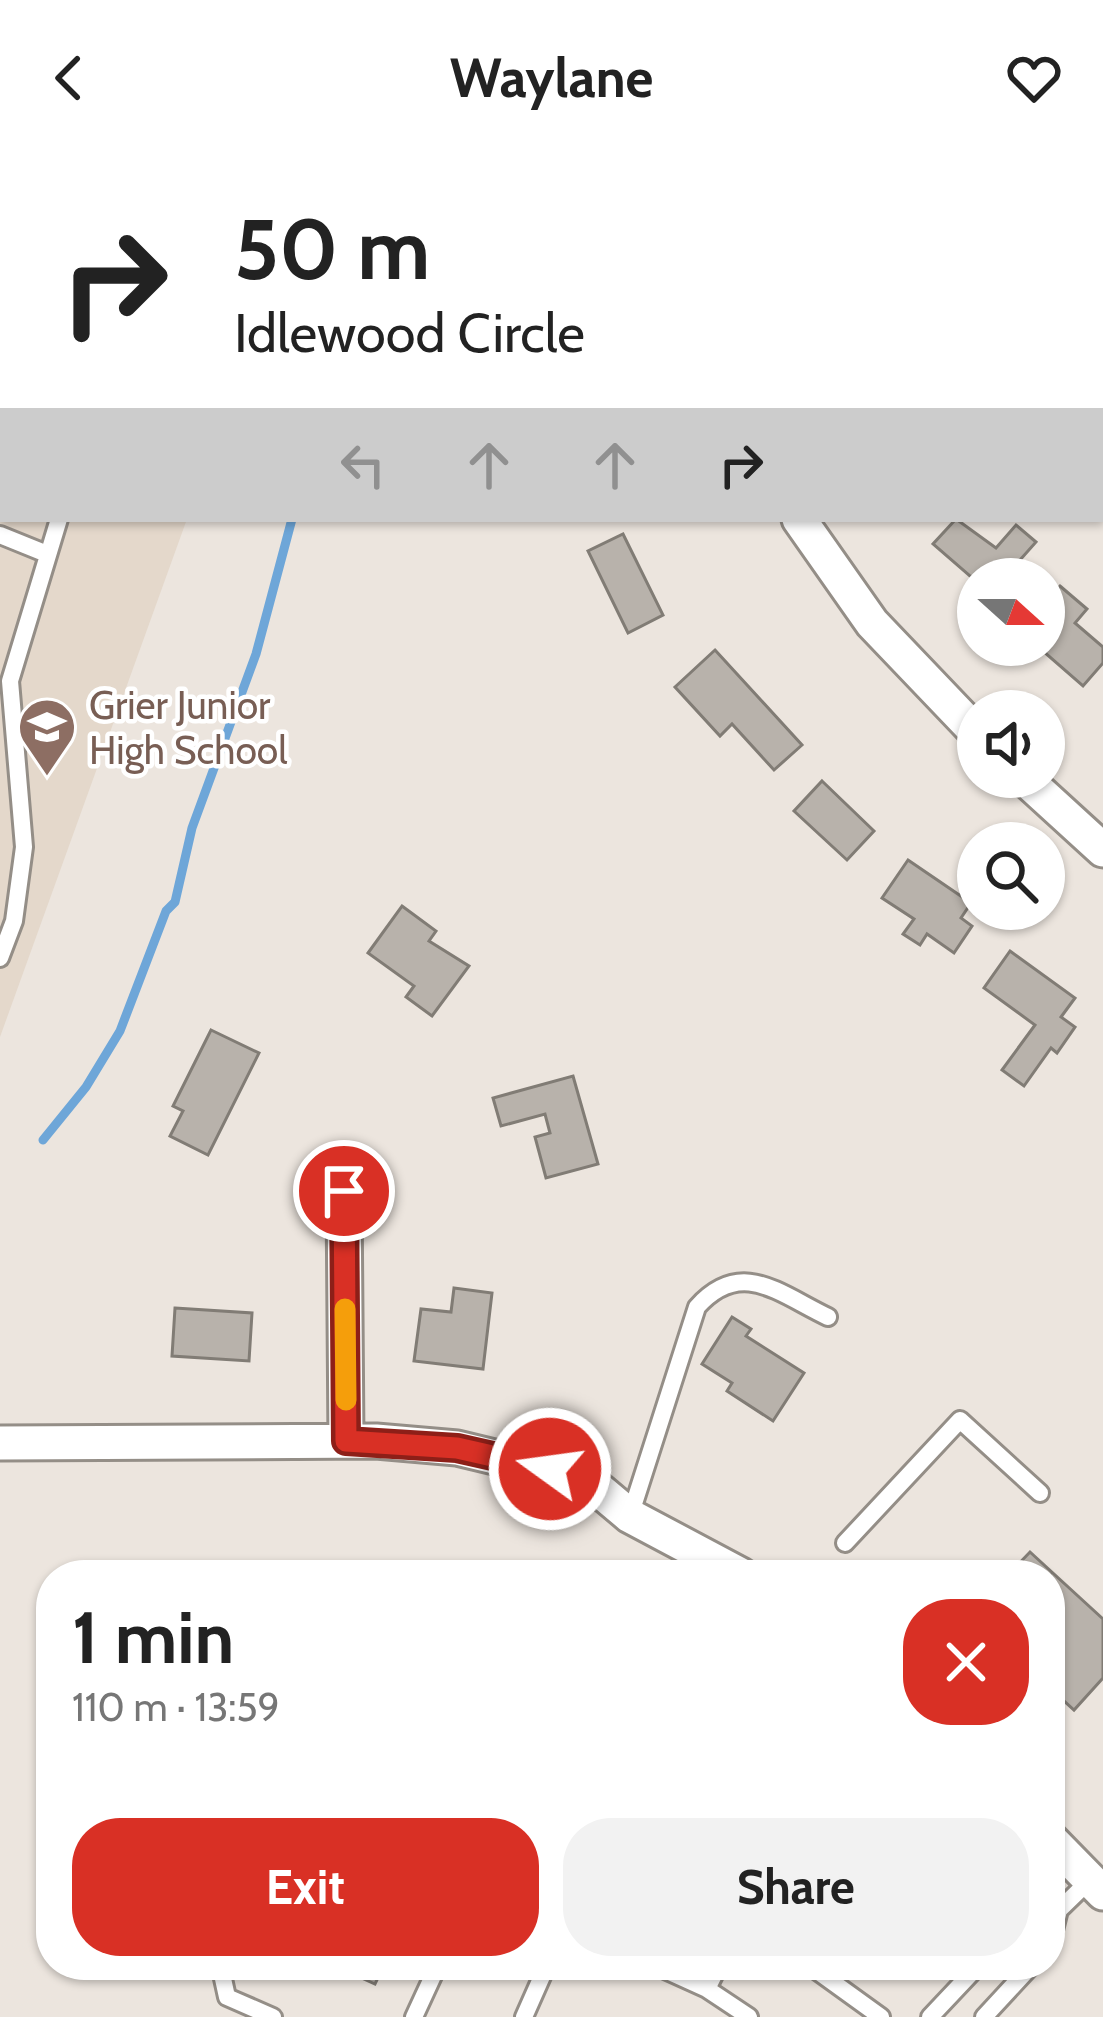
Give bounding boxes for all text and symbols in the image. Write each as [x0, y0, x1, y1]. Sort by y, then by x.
icon: back [36, 45, 102, 111]
text: Waylane [450, 45, 653, 111]
icon: heart [1001, 45, 1067, 111]
text: 50 m [234, 198, 430, 300]
icon: right [36, 204, 192, 360]
text: Idlewood Circle [234, 300, 585, 366]
icon: left [330, 432, 396, 498]
icon: ahead [456, 432, 522, 498]
icon: ahead [582, 432, 648, 498]
icon: right [708, 432, 774, 498]
north arrow [957, 558, 1065, 666]
map controls [957, 558, 1065, 930]
place label: Grier Junior High School [89, 681, 288, 774]
button: sound [957, 690, 1065, 798]
school or university icon: Grier Junior High School [16, 696, 78, 778]
button: search [957, 822, 1065, 930]
pin [293, 1140, 395, 1242]
icon: arrive [311, 1158, 377, 1224]
position arrow [487, 1406, 613, 1532]
text: 1 min [72, 1594, 234, 1681]
button: close [903, 1599, 1029, 1725]
text: 110 m · 13:59 [72, 1683, 280, 1731]
button: Exit [72, 1818, 539, 1956]
button: Share [563, 1818, 1029, 1956]

